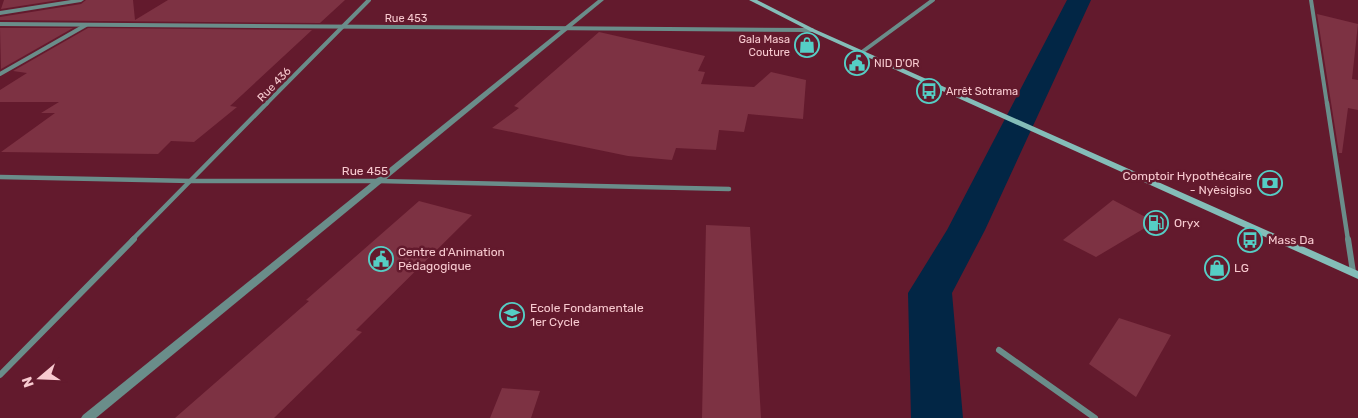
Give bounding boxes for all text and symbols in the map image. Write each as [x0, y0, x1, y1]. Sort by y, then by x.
street label: Rue 453 [385, 12, 428, 25]
shop icon: Gala Masa Couture [794, 32, 820, 58]
place label: Gala Masa Couture [739, 33, 790, 59]
public building icon: NID D'OR [844, 50, 870, 76]
place label: NID D'OR [874, 57, 920, 70]
street label: Rue 436 [255, 64, 294, 104]
bus stop icon: Arrêt Sotrama [916, 78, 942, 104]
place label: Arrêt Sotrama [946, 85, 1018, 98]
street label: Rue 455 [342, 164, 388, 178]
place label: Comptoir Hypothécaire - Nyèsigiso [1122, 169, 1252, 197]
bank icon: Comptoir Hypothécaire - Nyèsigiso [1257, 170, 1283, 196]
fuel station icon: Oryx [1143, 210, 1169, 236]
place label: Oryx [1174, 216, 1200, 230]
bus stop icon: Mass Da [1237, 227, 1263, 253]
place label: Mass Da [1268, 233, 1314, 247]
place label: Centre d'Animation Pédagogique [398, 245, 505, 273]
public building icon: Centre d'Animation Pédagogique [368, 246, 394, 272]
shop icon: LG [1204, 255, 1230, 281]
place label: LG [1234, 261, 1249, 275]
place label: Ecole Fondamentale 1er Cycle [530, 301, 644, 329]
school or university icon: Ecole Fondamentale 1er Cycle [499, 302, 525, 328]
north arrow [15, 353, 65, 403]
text: N [19, 375, 38, 390]

